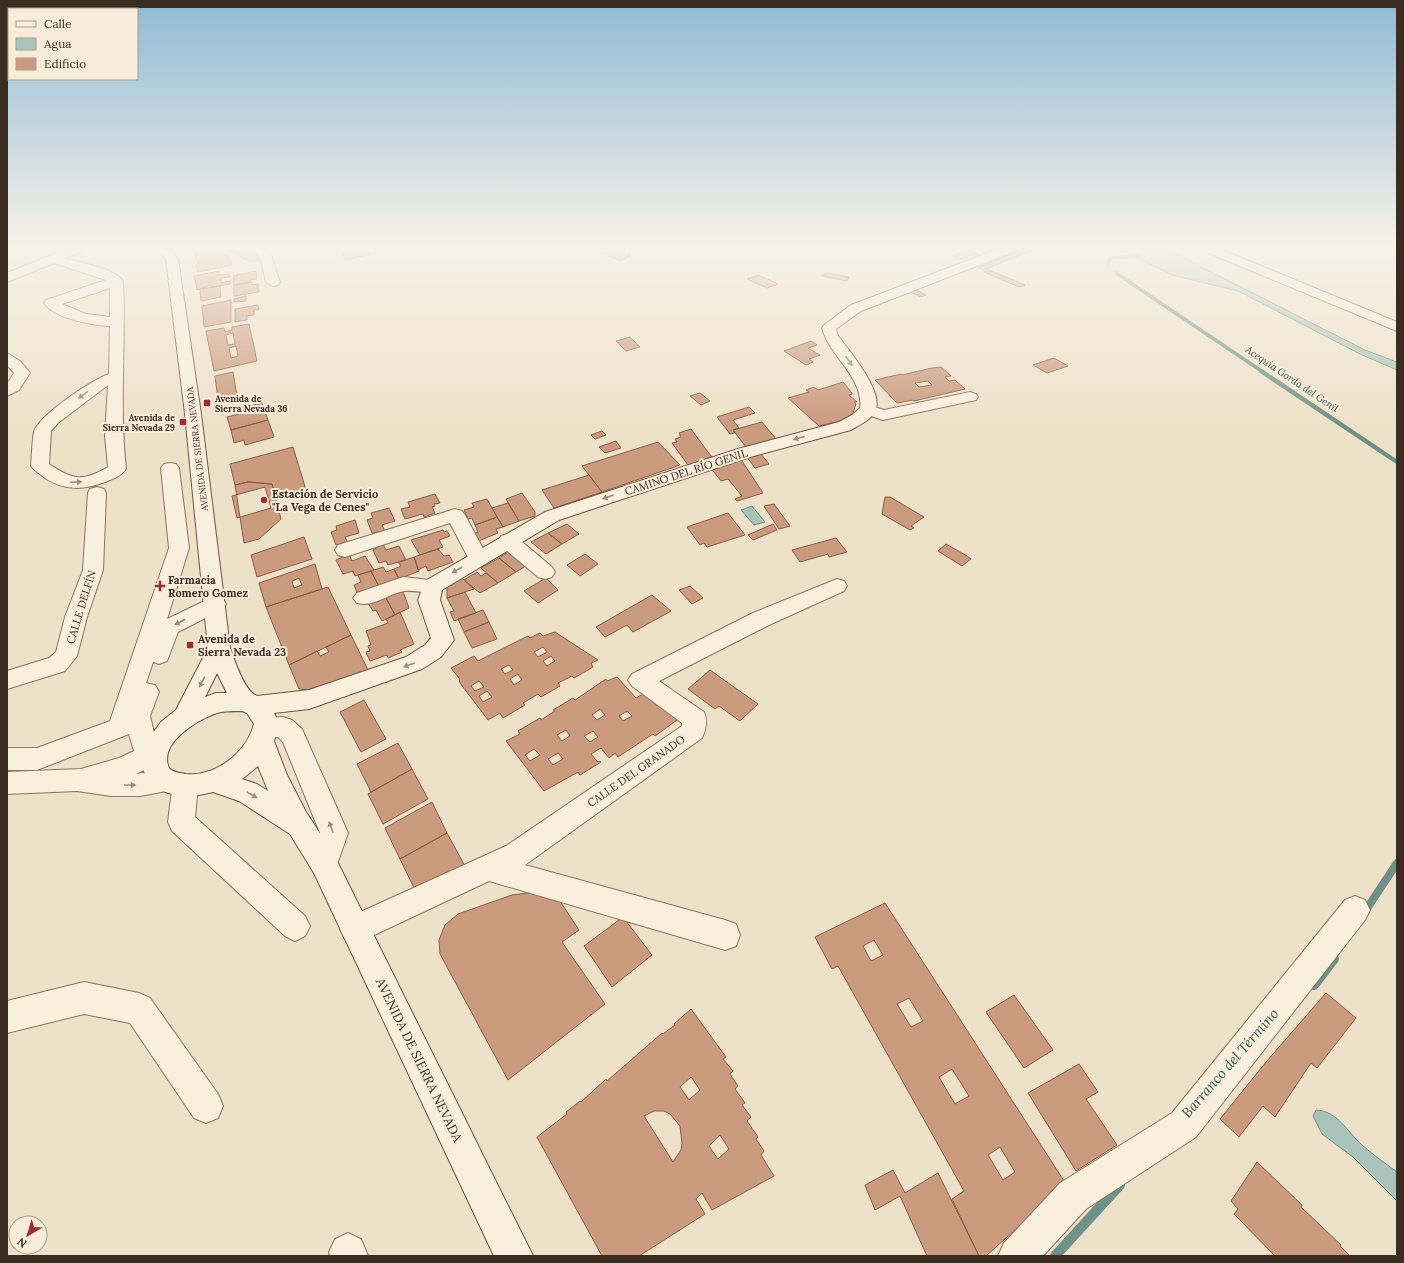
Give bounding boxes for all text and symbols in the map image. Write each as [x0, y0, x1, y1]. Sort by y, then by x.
legend [8, 8, 138, 80]
text: Calle [44, 16, 72, 31]
text: Agua [43, 36, 72, 51]
text: Edificio [44, 56, 86, 71]
water label: Acequia Gorda del Genil [1242, 343, 1341, 415]
one-way arrow [846, 355, 853, 366]
street label: AVENIDA DE SIERRA NEVADA [184, 386, 210, 513]
one-way arrow [77, 391, 88, 399]
place label: Avenida de Sierra Nevada 36 [215, 393, 288, 414]
marker: Avenida de Sierra Nevada 36 [202, 398, 212, 408]
place label: Avenida de Sierra Nevada 29 [103, 412, 175, 433]
marker: Avenida de Sierra Nevada 29 [178, 417, 188, 427]
one-way arrow [793, 435, 805, 441]
street label: CAMINO DEL RÍO GENIL [623, 445, 750, 498]
one-way arrow [70, 479, 83, 485]
place label: Estación de Servicio "La Vega de Cenes" [272, 487, 378, 514]
one-way arrow [602, 494, 614, 500]
marker: Estación de Servicio "La Vega de Cenes" [259, 495, 269, 505]
one-way arrow [451, 566, 463, 573]
street label: CALLE DELFÍN [63, 568, 99, 646]
place label: Farmacia Romero Gomez [168, 573, 249, 600]
marker: Farmacia Romero Gomez [155, 581, 165, 591]
one-way arrow [174, 618, 185, 625]
place label: Avenida de Sierra Nevada 23 [198, 632, 286, 659]
marker: Avenida de Sierra Nevada 23 [185, 640, 195, 650]
one-way arrow [402, 663, 414, 669]
one-way arrow [199, 676, 205, 688]
street label: CALLE DEL GRANADO [584, 732, 688, 810]
one-way arrow [124, 782, 137, 788]
one-way arrow [246, 791, 258, 798]
one-way arrow [328, 821, 334, 833]
street label: AVENIDA DE SIERRA NEVADA [371, 974, 467, 1146]
water label: Barranco del Término [1178, 1005, 1282, 1121]
north arrow [8, 1215, 48, 1255]
text: N [14, 1234, 30, 1251]

